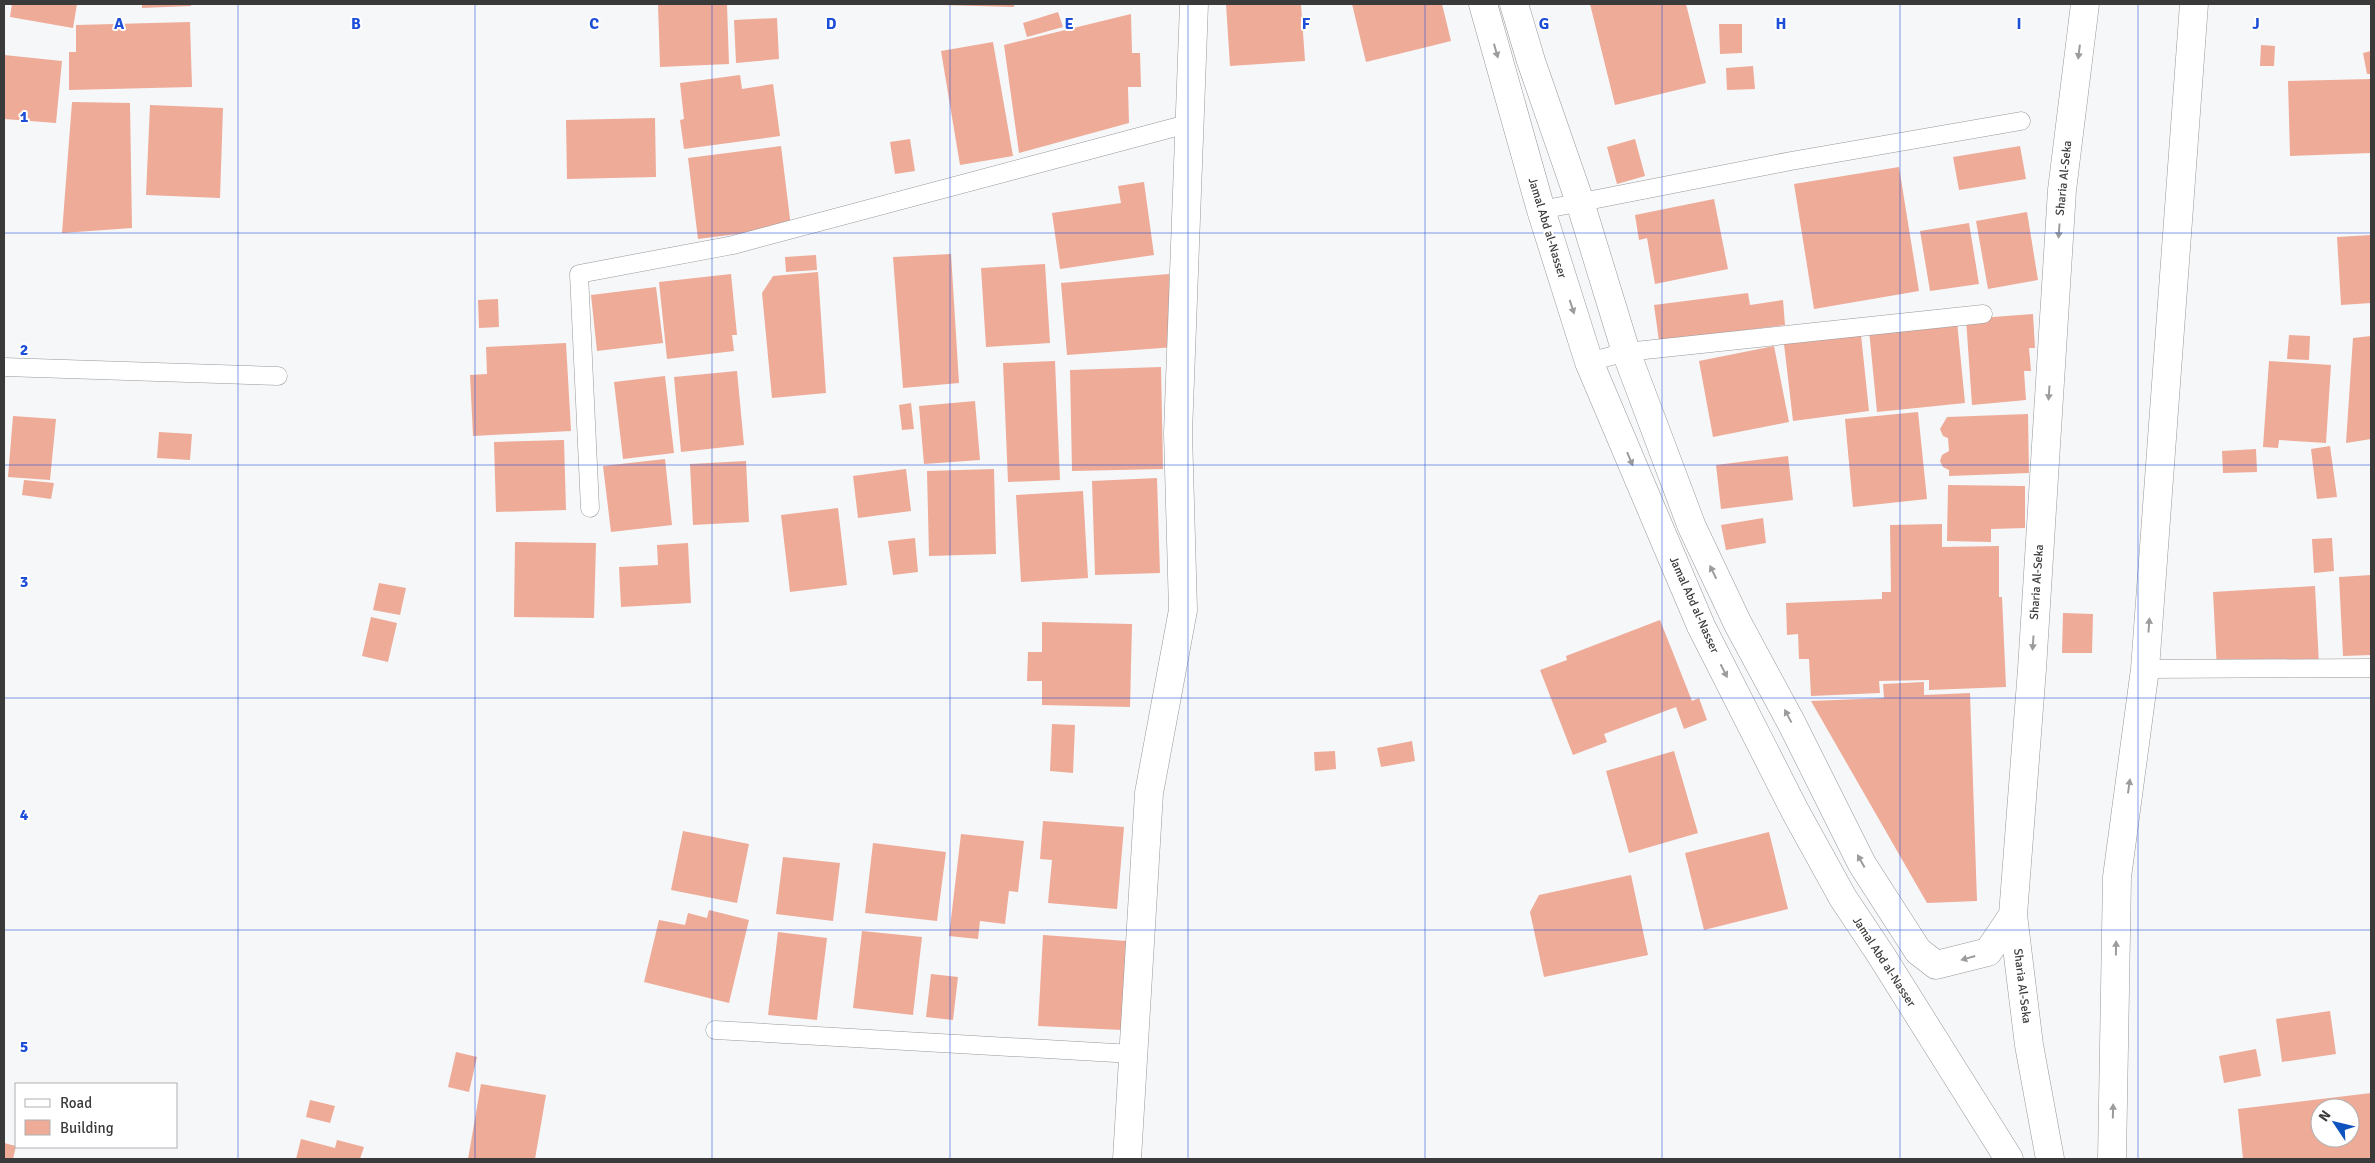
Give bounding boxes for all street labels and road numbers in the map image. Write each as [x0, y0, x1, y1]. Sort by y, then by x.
street label: Sharia Al-Seka [2053, 140, 2075, 216]
street label: Jamal Abd al-Nasser [1525, 176, 1570, 281]
street label: Sharia Al-Seka [2027, 544, 2047, 620]
street label: Jamal Abd al-Nasser [1666, 554, 1722, 656]
street label: Jamal Abd al-Nasser [1849, 914, 1919, 1010]
street label: Sharia Al-Seka [2010, 948, 2034, 1024]

